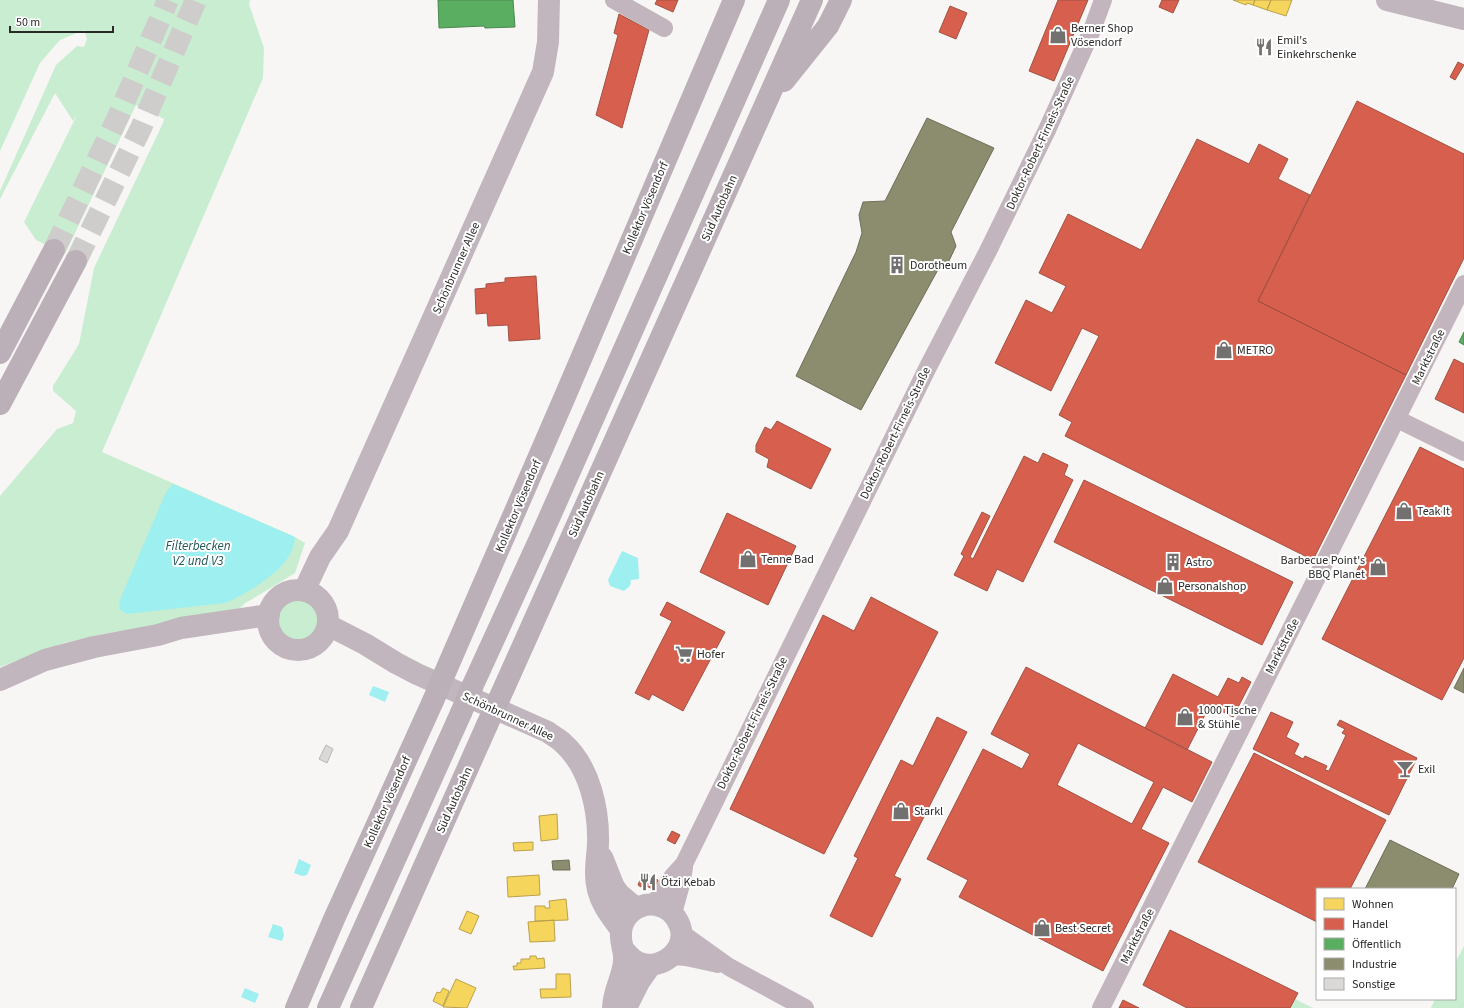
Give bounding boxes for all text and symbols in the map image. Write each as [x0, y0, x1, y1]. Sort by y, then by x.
scale bar [10, 8, 113, 34]
text: 50 m [16, 14, 40, 31]
place label: Berner Shop Vösendorf [1071, 20, 1134, 51]
shop icon: Berner Shop Vösendorf [1048, 25, 1068, 45]
place label: Emil's Einkehrschenke [1277, 32, 1356, 63]
restaurant icon: Emil's Einkehrschenke [1254, 37, 1274, 57]
street label: Doktor-Robert-Firneis-Straße [1002, 74, 1079, 213]
street label: Kollektor Vösendorf [618, 159, 673, 257]
street label: Süd Autobahn [697, 172, 742, 244]
street label: Schönbrunner Allee [429, 219, 484, 317]
building icon: Dorotheum [887, 255, 907, 275]
place label: Dorotheum [910, 257, 967, 274]
street label: Marktstraße [1408, 326, 1449, 388]
shop icon: METRO [1214, 340, 1234, 360]
place label: METRO [1237, 342, 1273, 359]
street label: Doktor-Robert-Firneis-Straße [856, 364, 935, 502]
street label: Kollektor Vösendorf [491, 457, 546, 555]
street label: Süd Autobahn [564, 468, 609, 540]
shop icon: Teak It [1394, 501, 1414, 521]
place label: Teak It [1417, 503, 1450, 520]
water label: Filterbecken V2 und V3 [165, 537, 231, 570]
shop icon: Tenne Bad [738, 549, 758, 569]
place label: Tenne Bad [761, 551, 814, 568]
building icon: Astro [1163, 552, 1183, 572]
place label: Barbecue Point's BBQ Planet [1280, 552, 1365, 583]
place label: Astro [1186, 554, 1212, 571]
shop icon: Barbecue Point's BBQ Planet [1368, 557, 1388, 577]
shop icon: Personalshop [1155, 576, 1175, 596]
place label: Personalshop [1178, 578, 1247, 595]
street label: Marktstraße [1261, 616, 1304, 677]
supermarket icon: Hofer [674, 644, 694, 664]
place label: Hofer [697, 646, 726, 663]
street label: Doktor-Robert-Firneis-Straße [713, 654, 792, 792]
street label: Schönbrunner Allee [459, 688, 556, 745]
place label: 1000 Tische & Stühle [1198, 702, 1257, 733]
shop icon: 1000 Tische & Stühle [1175, 707, 1195, 727]
street label: Kollektor Vösendorf [360, 753, 416, 851]
bar icon: Exil [1395, 759, 1415, 779]
place label: Exil [1418, 761, 1435, 778]
street label: Süd Autobahn [432, 764, 477, 836]
shop icon: Starkl [891, 801, 911, 821]
place label: Starkl [914, 803, 943, 820]
restaurant icon: Ötzi Kebab [638, 872, 658, 892]
place label: Ötzi Kebab [661, 874, 716, 891]
legend [1316, 888, 1456, 1000]
text: Wohnen [1352, 896, 1394, 913]
street label: Marktstraße [1116, 906, 1159, 967]
text: Handel [1352, 916, 1388, 933]
shop icon: Best Secret [1032, 918, 1052, 938]
place label: Best Secret [1055, 920, 1111, 937]
text: Öffentlich [1352, 936, 1401, 953]
text: Industrie [1352, 956, 1397, 973]
text: Sonstige [1352, 976, 1395, 993]

